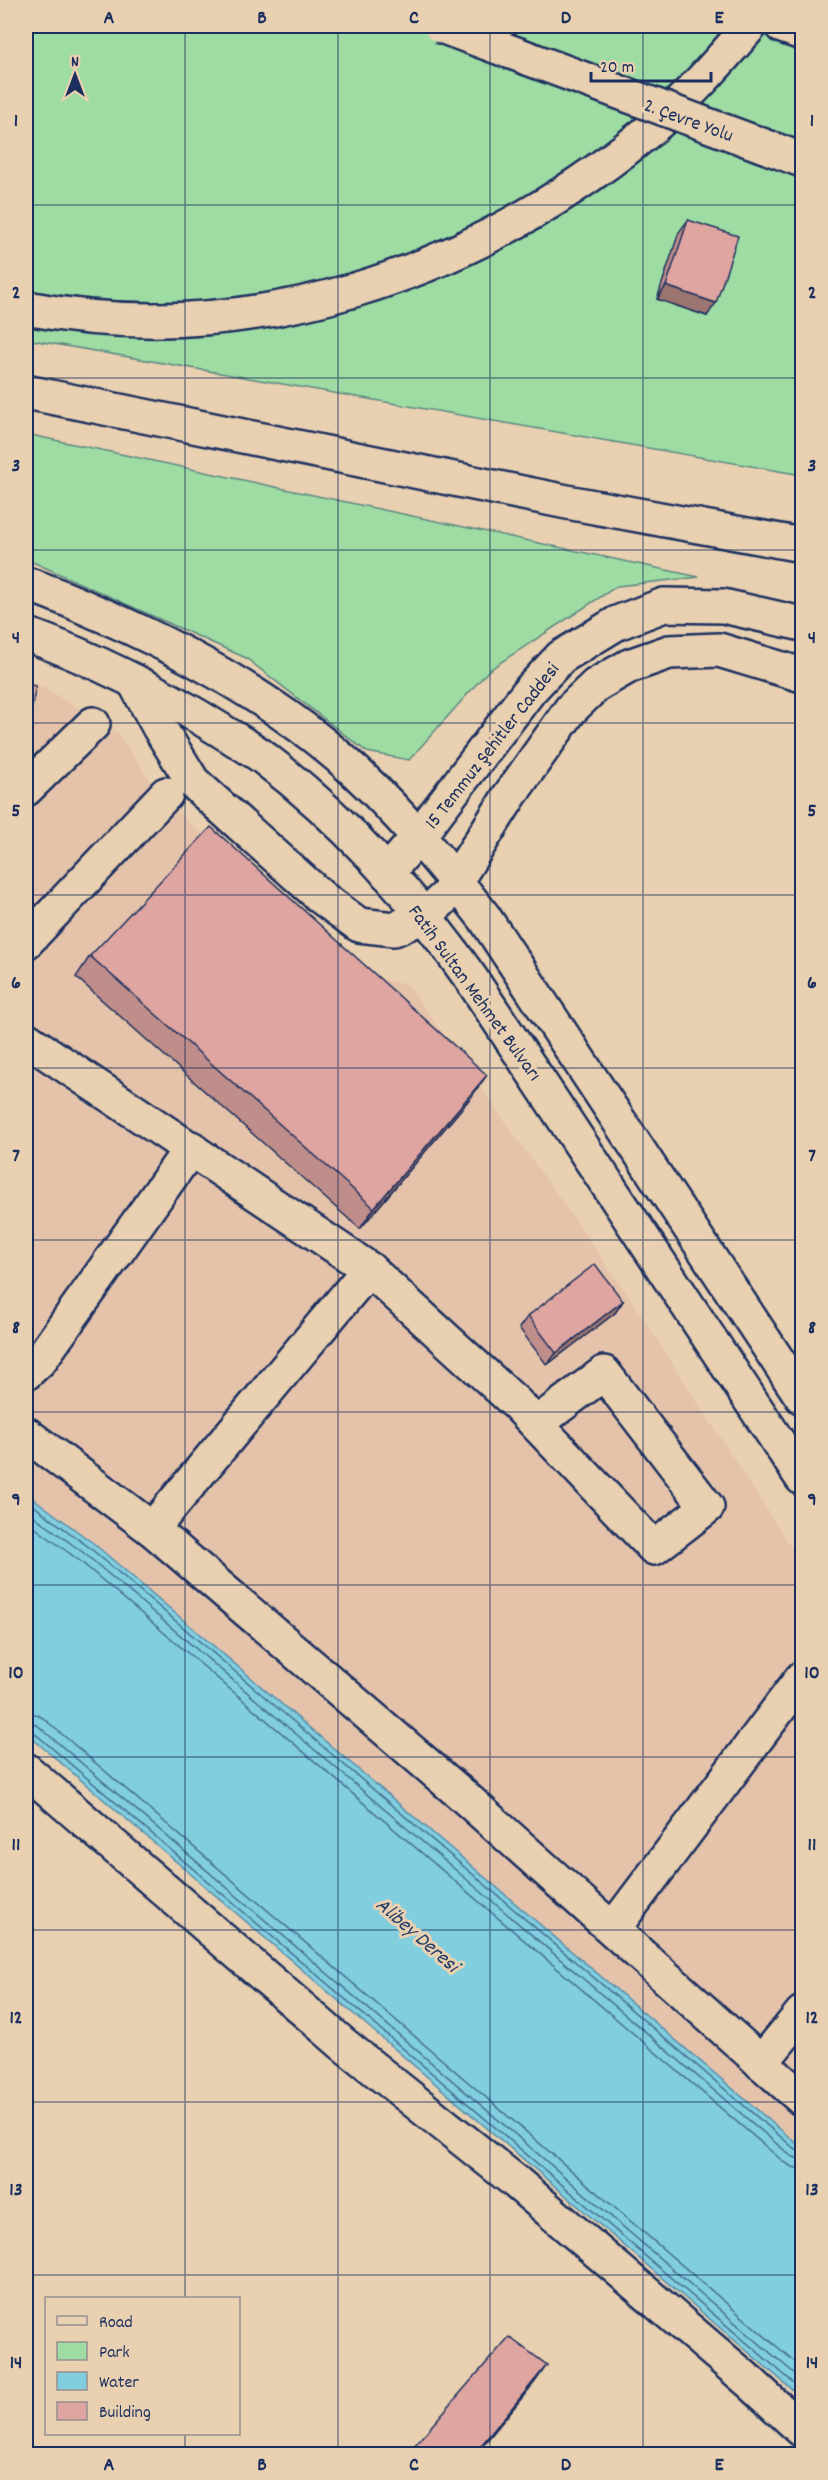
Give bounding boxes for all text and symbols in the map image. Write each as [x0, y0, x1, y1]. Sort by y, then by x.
text: A [104, 5, 115, 33]
text: B [257, 5, 267, 33]
text: C [409, 5, 419, 33]
text: D [561, 5, 572, 33]
text: E [714, 5, 724, 33]
north arrow [45, 45, 105, 105]
scale bar [591, 45, 711, 83]
text: N [71, 51, 79, 74]
text: 20 m [600, 56, 634, 81]
street label: 2. Çevre Yolu [639, 93, 737, 151]
text: 1 [14, 108, 18, 136]
text: 1 [810, 108, 814, 136]
text: 2 [12, 280, 20, 308]
text: 2 [808, 280, 816, 308]
text: 3 [12, 453, 20, 481]
text: 3 [808, 453, 816, 481]
text: 4 [12, 625, 20, 653]
text: 4 [808, 625, 816, 653]
street label: 15 Temmuz Şehitler Caddesi [419, 657, 568, 836]
text: 5 [11, 798, 21, 826]
text: 5 [807, 798, 817, 826]
street label: Fatih Sultan Mehmet Bulvarı [400, 900, 547, 1088]
text: 6 [11, 970, 21, 998]
text: 6 [807, 970, 817, 998]
text: 7 [12, 1143, 20, 1171]
text: 7 [808, 1143, 816, 1171]
text: 8 [12, 1315, 20, 1343]
text: 8 [808, 1315, 816, 1343]
text: 9 [11, 1487, 21, 1515]
text: 9 [807, 1487, 817, 1515]
text: 10 [8, 1660, 24, 1688]
text: 10 [804, 1660, 820, 1688]
text: 11 [12, 1832, 20, 1860]
text: 11 [808, 1832, 816, 1860]
water label: Alibey Deresi [368, 1892, 467, 1983]
text: 12 [9, 2005, 23, 2033]
text: 12 [805, 2005, 819, 2033]
text: 13 [9, 2177, 23, 2205]
text: 13 [805, 2177, 819, 2205]
legend [45, 2297, 240, 2435]
text: Road [99, 2311, 133, 2336]
text: Park [99, 2341, 130, 2366]
text: 14 [10, 2350, 22, 2378]
text: 14 [806, 2350, 818, 2378]
text: Water [99, 2371, 139, 2396]
text: Building [99, 2401, 151, 2426]
text: A [104, 2452, 115, 2480]
text: B [257, 2452, 267, 2480]
text: C [409, 2452, 419, 2480]
text: D [561, 2452, 572, 2480]
text: E [714, 2452, 724, 2480]

